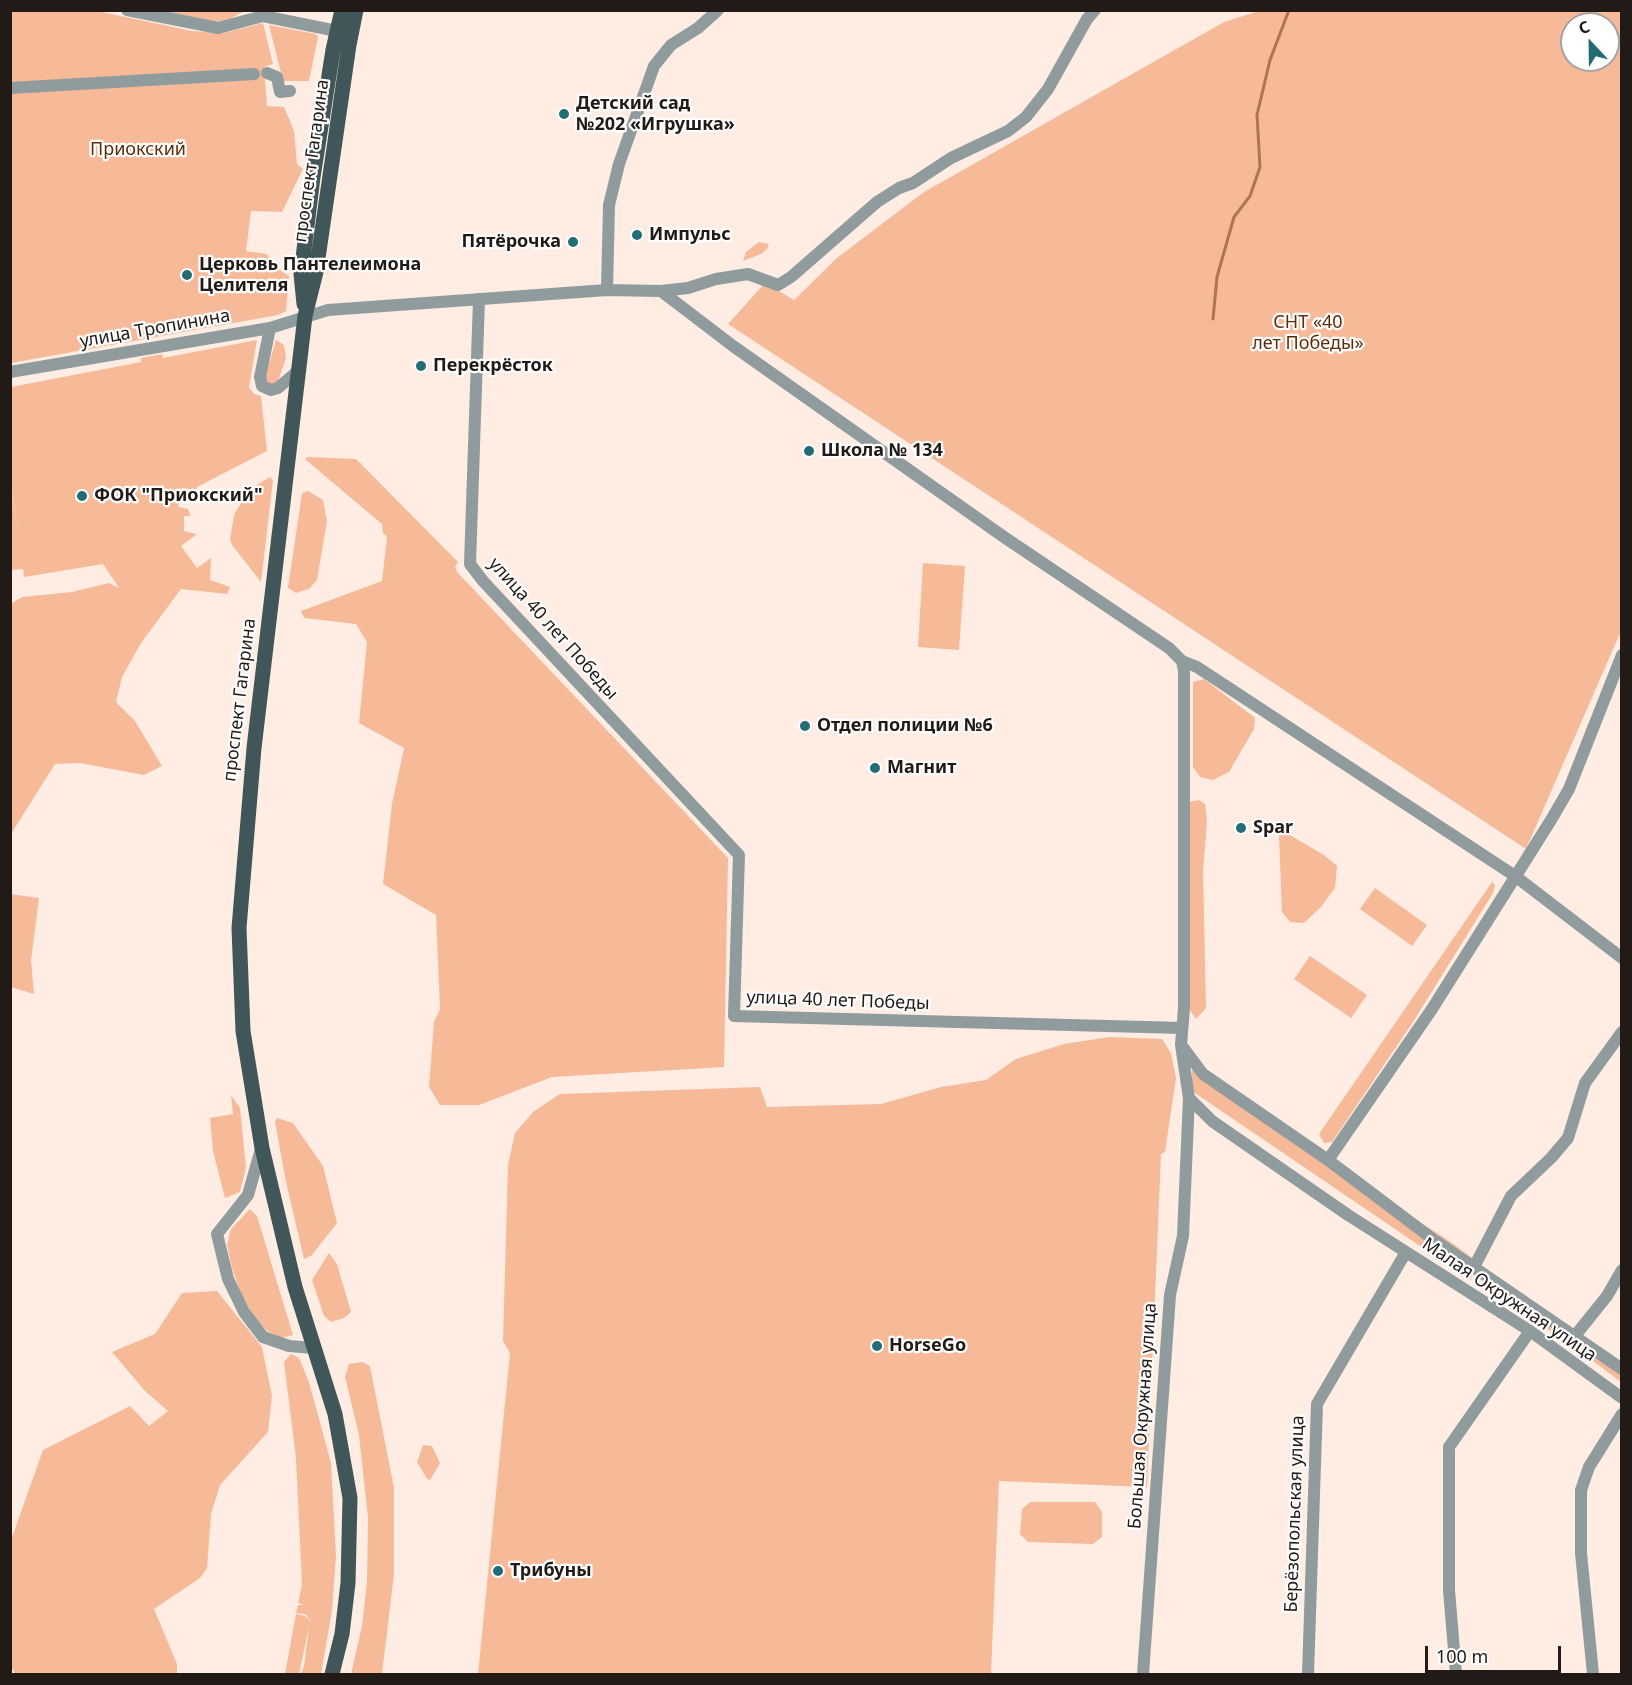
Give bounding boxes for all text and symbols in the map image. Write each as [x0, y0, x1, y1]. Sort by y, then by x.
north arrow [1560, 12, 1620, 72]
text: С [1575, 15, 1593, 39]
street label: проспект Гагарина [290, 78, 334, 244]
place label: Детский сад №202 «Игрушка» [576, 93, 735, 136]
marker: Детский сад №202 «Игрушка» [557, 107, 571, 121]
park label: Приокский [90, 139, 186, 161]
place label: Импульс [649, 224, 731, 246]
marker: Импульс [630, 228, 644, 242]
place label: Пятёрочка [462, 231, 561, 253]
marker: Пятёрочка [566, 235, 580, 249]
place label: Церковь Пантелеимона Целителя [199, 254, 421, 296]
marker: Церковь Пантелеимона Целителя [180, 268, 194, 282]
street label: улица Тропинина [78, 305, 232, 353]
park label: СНТ «40 лет Победы» [1252, 312, 1364, 354]
place label: Перекрёсток [433, 355, 553, 377]
marker: Перекрёсток [414, 359, 428, 373]
place label: Школа № 134 [821, 440, 943, 462]
marker: Школа № 134 [802, 444, 816, 458]
place label: ФОК "Приокский" [94, 485, 263, 507]
marker: ФОК "Приокский" [75, 489, 89, 503]
street label: улица 40 лет Победы [484, 554, 622, 704]
street label: проспект Гагарина [219, 617, 261, 783]
place label: Отдел полиции №6 [817, 715, 993, 737]
marker: Отдел полиции №6 [798, 719, 812, 733]
place label: Магнит [887, 757, 956, 779]
marker: Магнит [868, 761, 882, 775]
place label: Spar [1253, 817, 1293, 839]
marker: Spar [1234, 821, 1248, 835]
street label: улица 40 лет Победы [746, 987, 930, 1015]
street label: Малая Окружная улица [1418, 1234, 1600, 1366]
street label: Большая Окружная улица [1124, 1302, 1162, 1530]
place label: HorseGo [889, 1335, 966, 1357]
marker: HorseGo [870, 1339, 884, 1353]
street label: Берёзопольская улица [1281, 1415, 1309, 1613]
place label: Трибуны [510, 1560, 592, 1582]
marker: Трибуны [491, 1564, 505, 1578]
scale bar [1428, 1634, 1564, 1672]
text: 100 m [1436, 1644, 1488, 1668]

